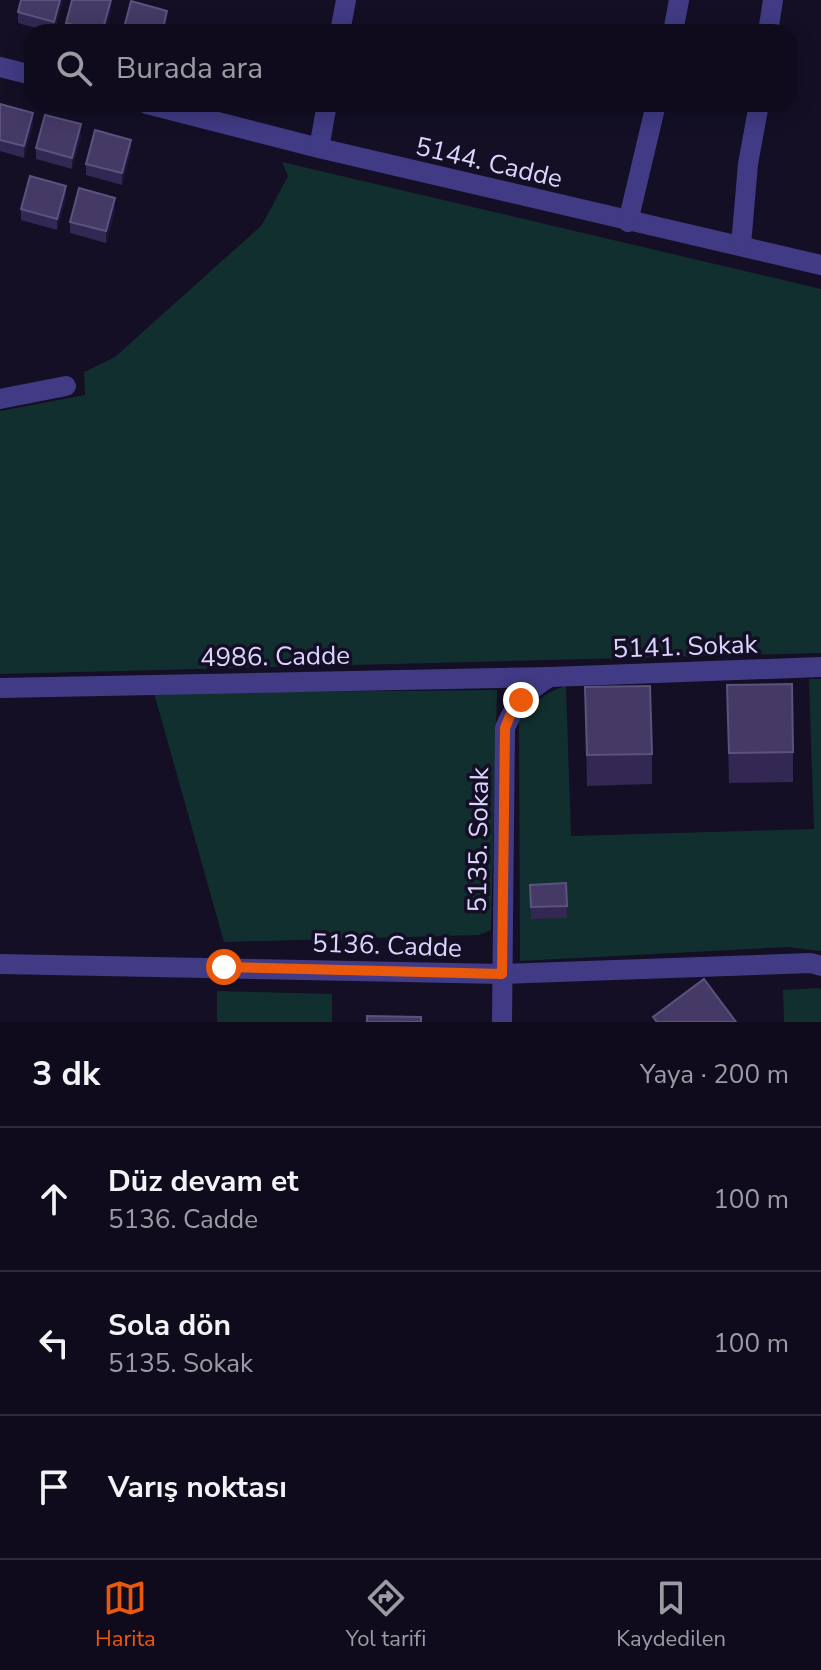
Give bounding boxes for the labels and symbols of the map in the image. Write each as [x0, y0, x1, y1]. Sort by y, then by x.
street label: 5144. Cadde [412, 129, 566, 196]
street label: 5141. Sokak [612, 626, 759, 667]
street label: 4986. Cadde [200, 638, 350, 675]
route end [503, 682, 539, 718]
street label: 5135. Sokak [460, 766, 497, 913]
street label: 5136. Cadde [311, 925, 463, 966]
route start [206, 949, 242, 985]

